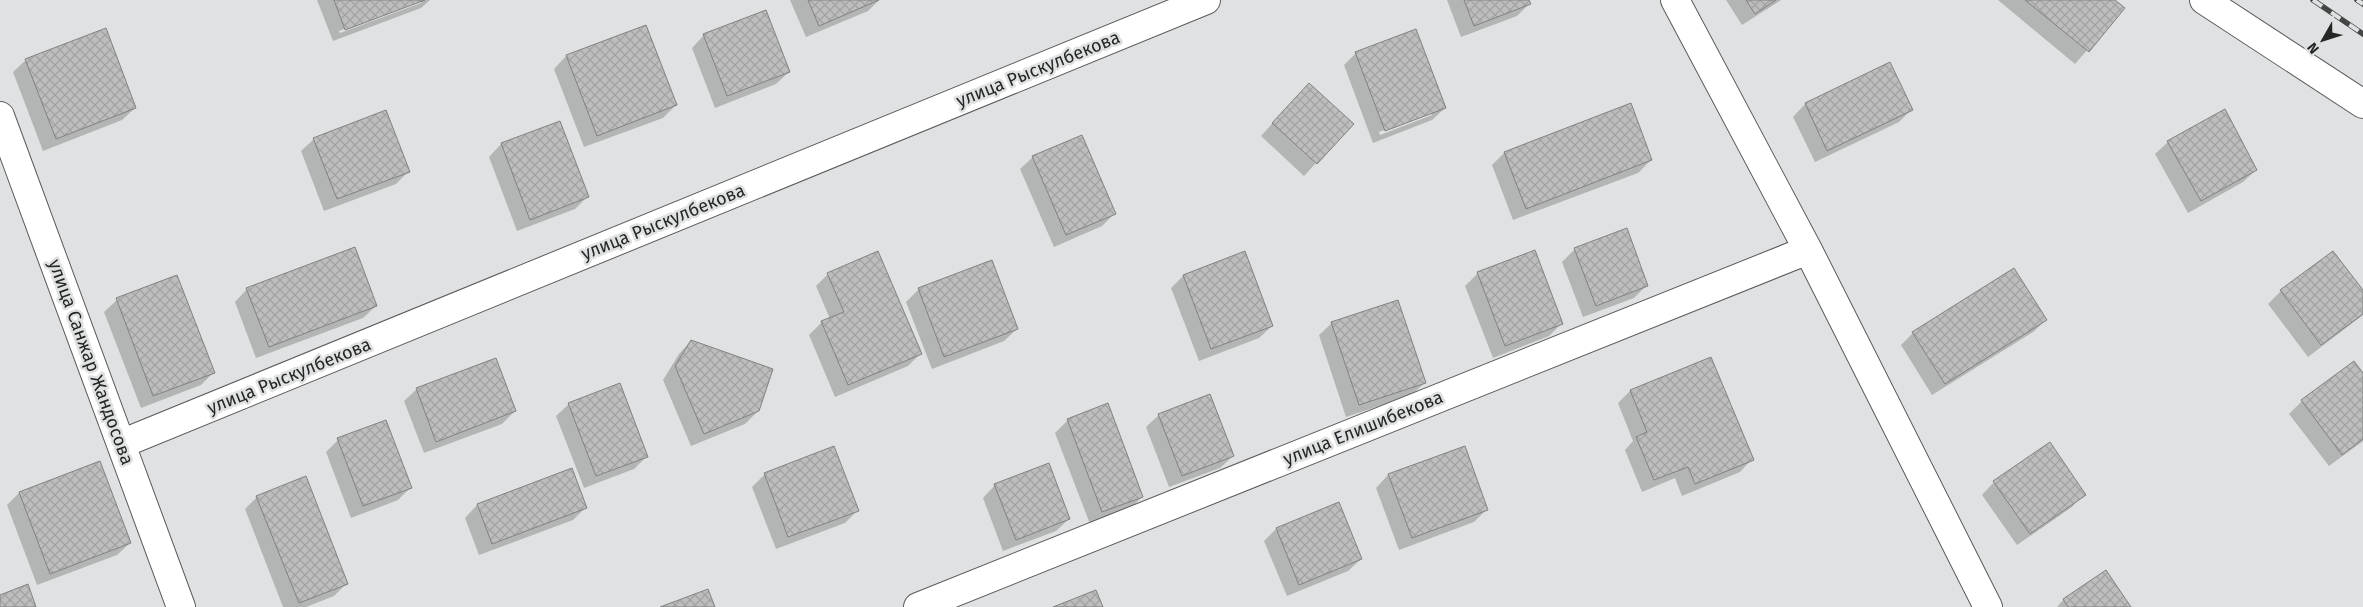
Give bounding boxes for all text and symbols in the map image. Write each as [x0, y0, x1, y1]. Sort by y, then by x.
north arrow [2298, 15, 2348, 65]
street label: улица Рыскулбекова [953, 26, 1123, 112]
text: N [2304, 39, 2323, 57]
street label: улица Рыскулбекова [578, 179, 748, 265]
street label: улица Санжар Жандосова [43, 256, 139, 468]
street label: улица Рыскулбекова [204, 333, 374, 419]
street label: улица Елишибекова [1280, 386, 1446, 470]

